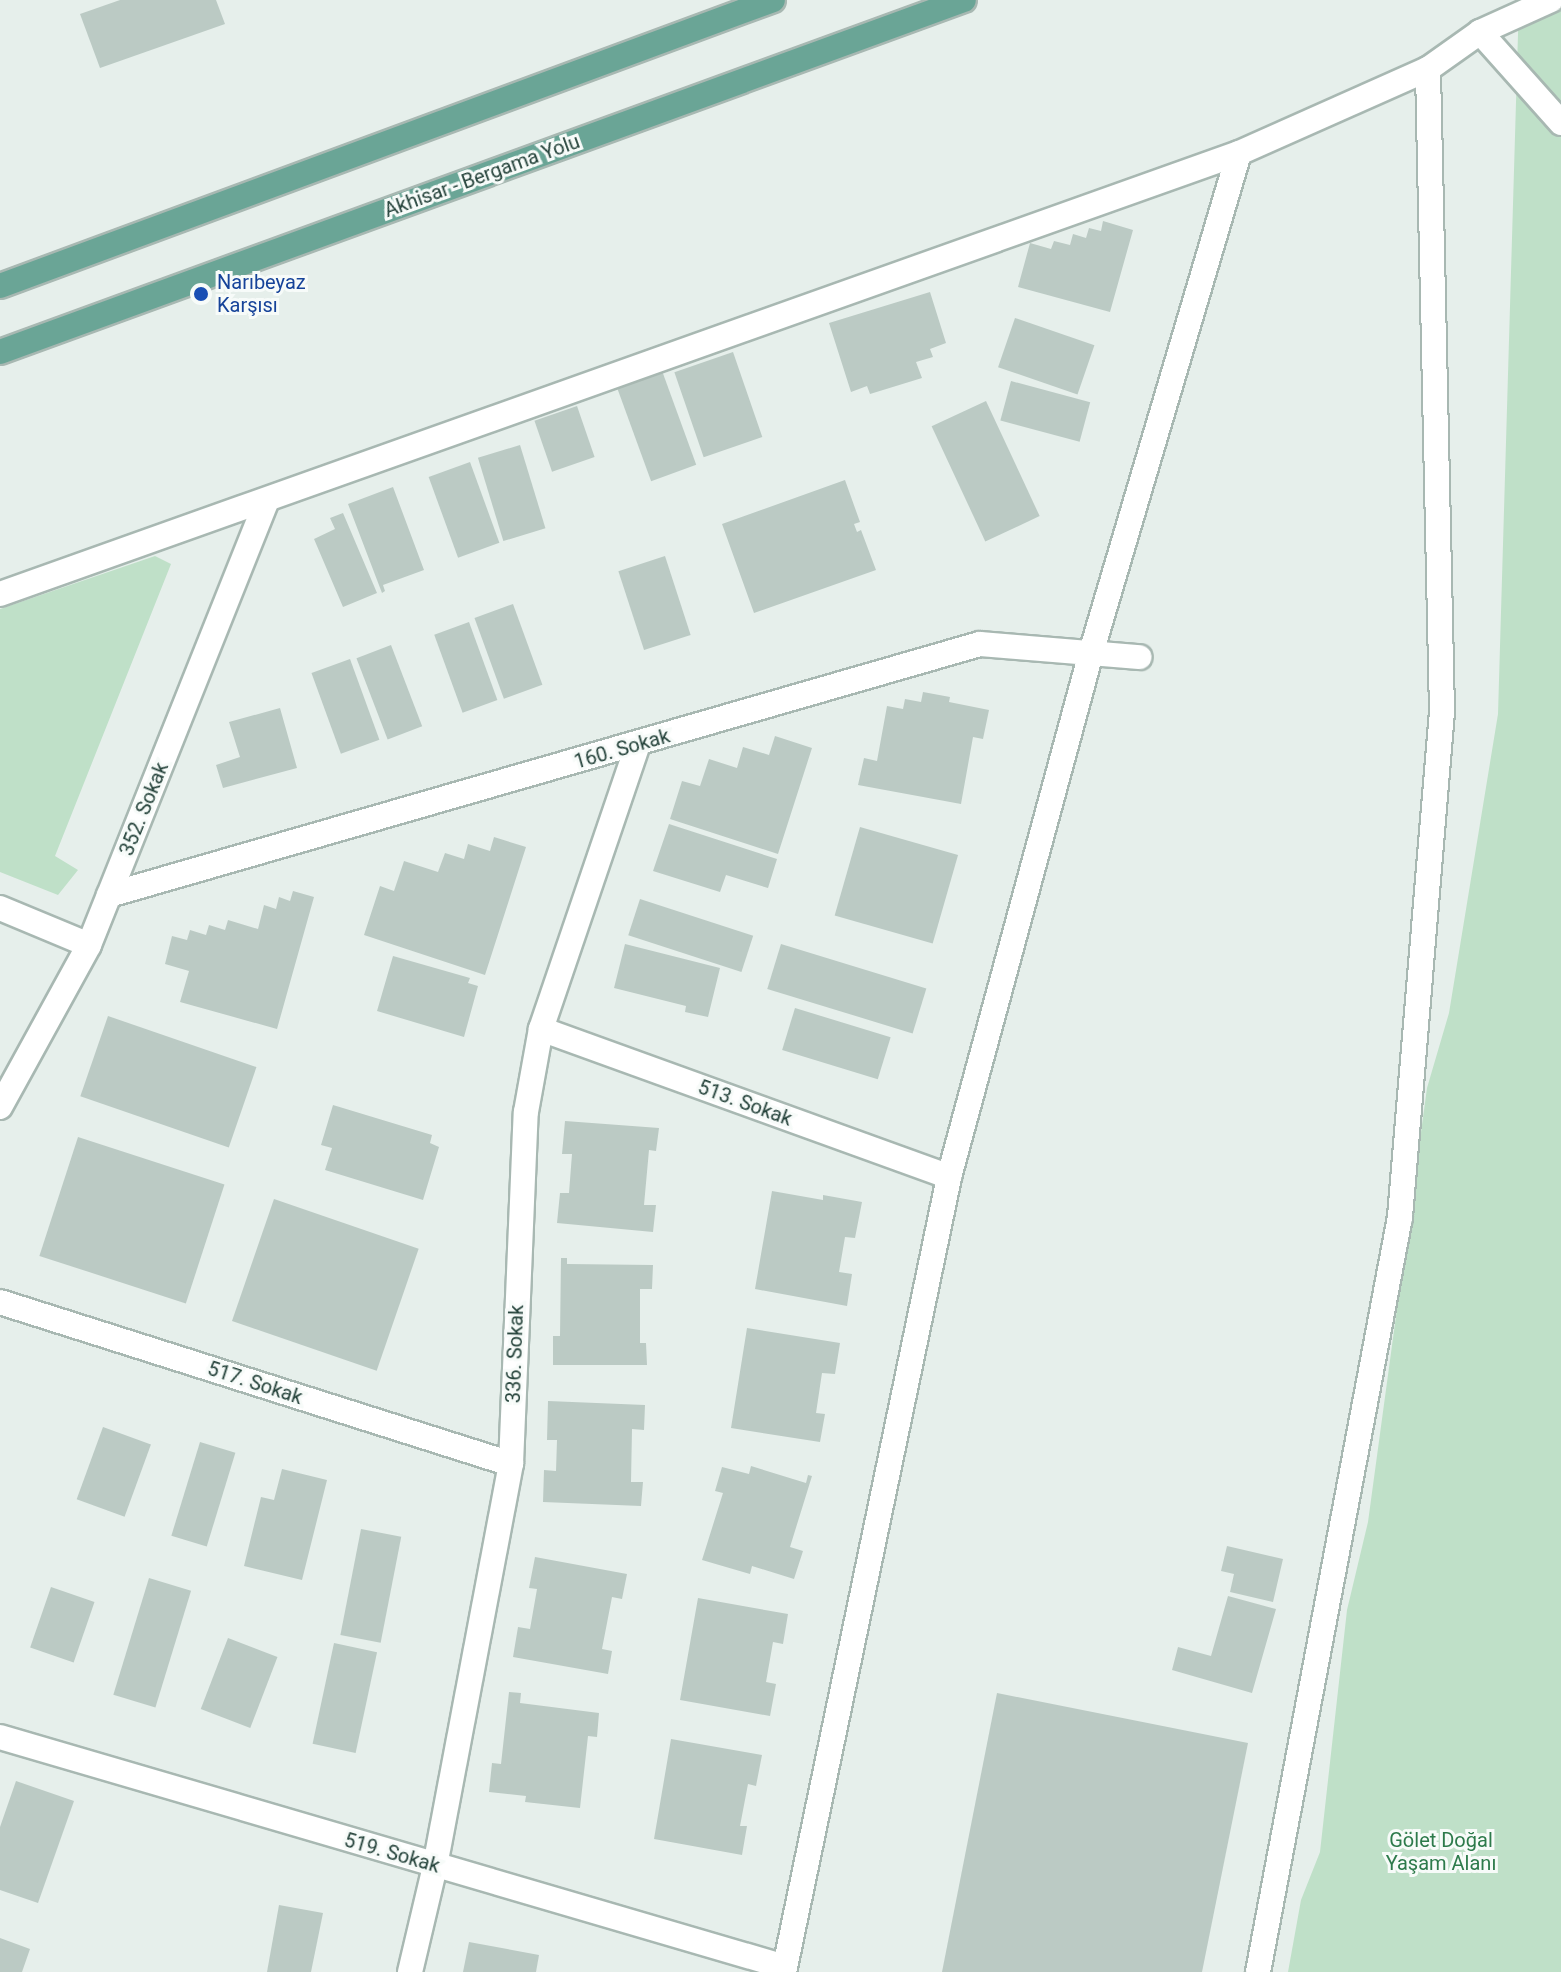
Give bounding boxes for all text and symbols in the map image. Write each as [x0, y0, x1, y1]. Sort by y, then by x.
street label: Akhisar - Bergama Yolu [381, 129, 583, 223]
place label: Narıbeyaz Karşısı [217, 270, 306, 317]
marker: Narıbeyaz Karşısı [192, 285, 210, 303]
street label: 160. Sokak [571, 724, 673, 774]
street label: 352. Sokak [114, 759, 174, 859]
street label: 513. Sokak [695, 1075, 795, 1131]
street label: 336. Sokak [501, 1304, 529, 1404]
street label: 517. Sokak [205, 1356, 305, 1410]
street label: 519. Sokak [341, 1828, 443, 1878]
park label: Gölet Doğal Yaşam Alanı [1386, 1828, 1496, 1875]

